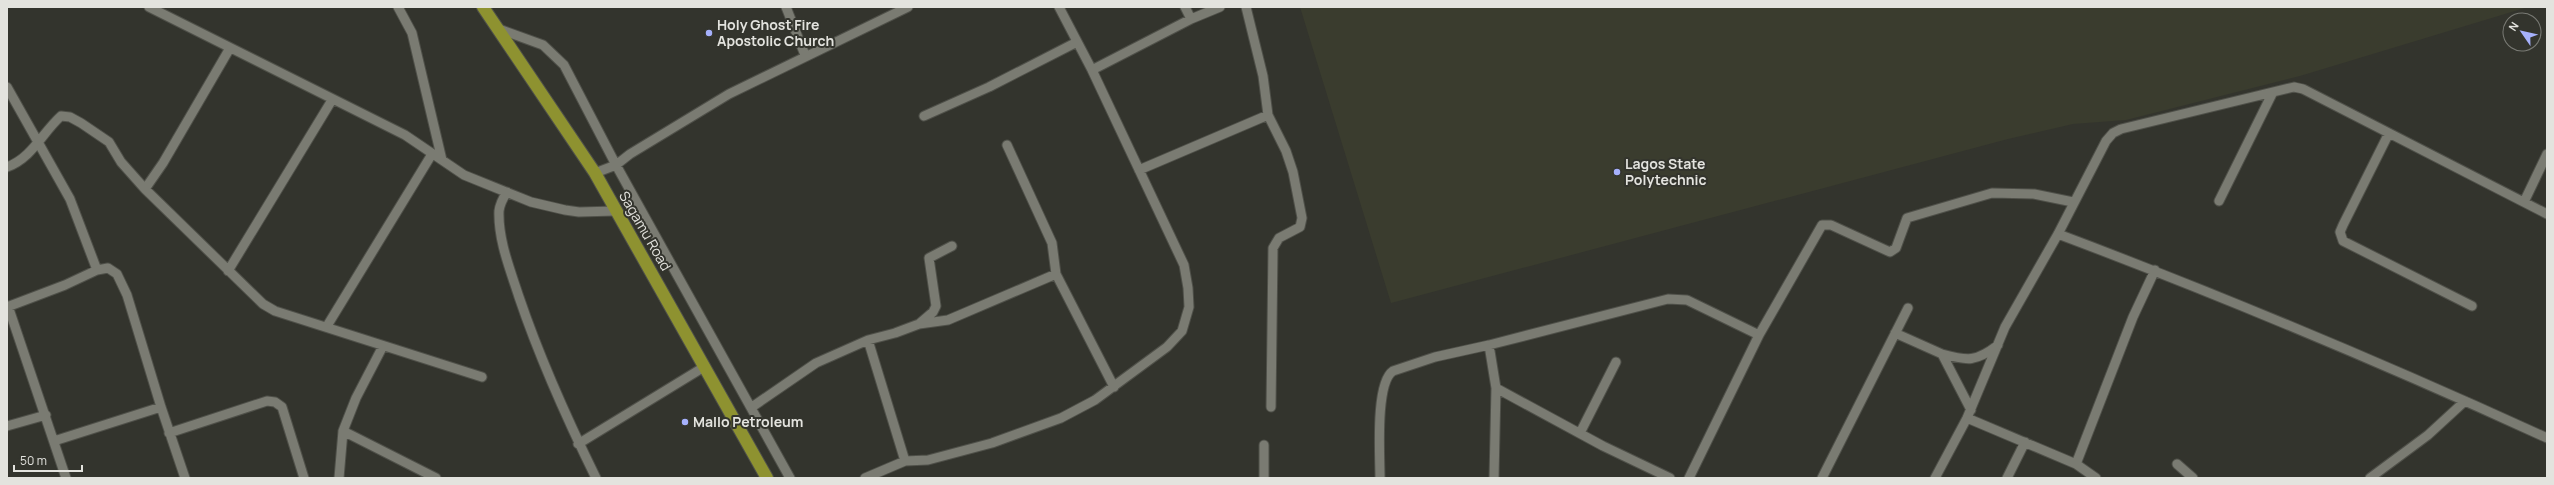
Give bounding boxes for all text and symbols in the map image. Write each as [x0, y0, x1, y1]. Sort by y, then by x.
north arrow [2502, 12, 2542, 52]
place label: Holy Ghost Fire Apostolic Church [717, 15, 834, 50]
text: N [2505, 19, 2522, 34]
marker: Holy Ghost Fire Apostolic Church [704, 28, 714, 38]
place label: Lagos State Polytechnic [1625, 154, 1706, 189]
marker: Lagos State Polytechnic [1612, 167, 1622, 177]
street label: Sagamu Road [615, 188, 676, 274]
place label: Mallo Petroleum [693, 412, 803, 431]
marker: Mallo Petroleum [680, 417, 690, 427]
scale bar [14, 447, 82, 473]
text: 50 m [20, 452, 47, 469]

